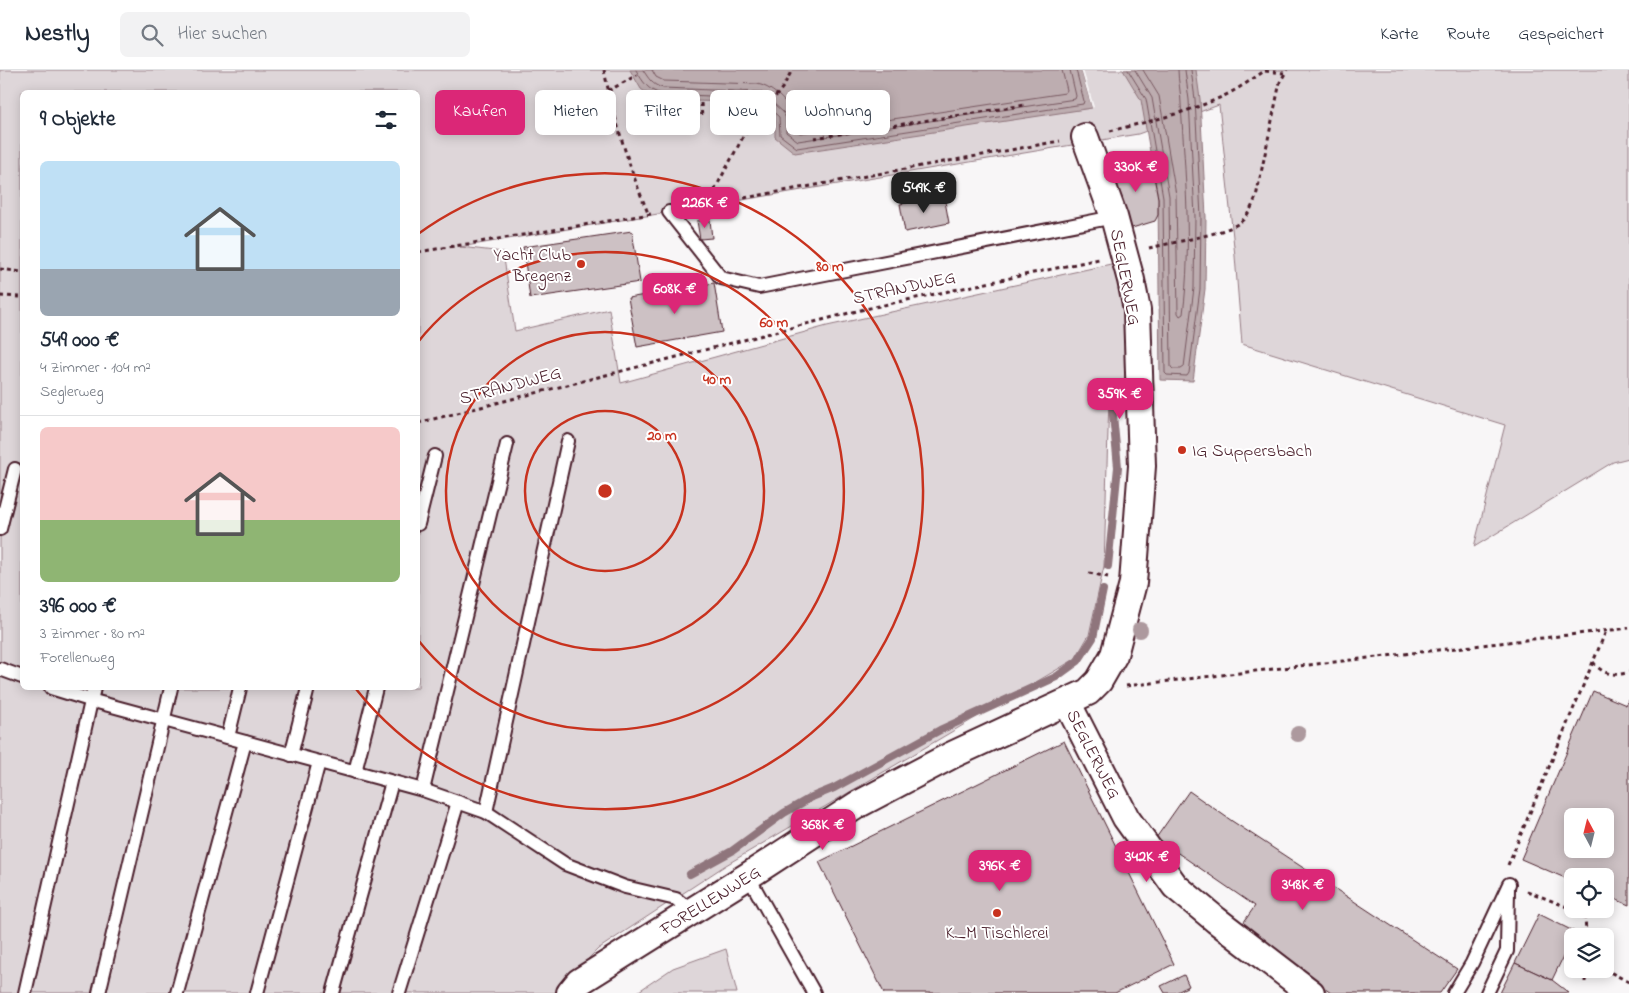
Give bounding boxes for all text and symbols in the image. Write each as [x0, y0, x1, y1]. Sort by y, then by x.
search box [120, 12, 470, 57]
text: Nestly [25, 17, 90, 52]
icon: search [138, 21, 166, 49]
text: Hier suchen [178, 21, 267, 48]
text: Karte [1380, 22, 1418, 48]
text: Route [1446, 22, 1490, 48]
text: Gespeichert [1518, 22, 1604, 48]
chip: Kaufen [435, 90, 525, 135]
chip: Mieten [535, 90, 616, 135]
chip: Filter [626, 90, 700, 135]
chip: Neu [710, 90, 776, 135]
chip: Wohnung [786, 90, 890, 135]
text: 9 Objekte [40, 105, 115, 135]
icon: filters [372, 106, 400, 134]
pin: 330K € [1095, 150, 1177, 193]
text: 330K € [1114, 155, 1158, 179]
pin: 549K € [883, 172, 965, 214]
text: 549K € [902, 176, 946, 200]
pin: 226K € [664, 186, 746, 229]
text: 226K € [682, 191, 728, 215]
icon: home [175, 194, 265, 284]
street label: SEGLERWEG [1102, 227, 1146, 328]
place label: Yacht Club Bregenz [493, 243, 571, 291]
text: 80 m [815, 256, 844, 278]
marker: Yacht Club Bregenz [575, 258, 587, 270]
street label: STRANDWEG [851, 265, 958, 313]
pin: 608K € [634, 272, 716, 315]
text: 608K € [654, 277, 696, 301]
text: 60 m [759, 312, 789, 334]
text: 549 000 € [40, 326, 119, 356]
text: 4 Zimmer · 104 m² [40, 356, 151, 380]
street label: STRANDWEG [457, 361, 564, 413]
text: 40 m [702, 369, 731, 391]
pin: 359K € [1079, 378, 1161, 420]
text: Seglerweg [40, 380, 104, 404]
text: 359K € [1098, 382, 1142, 406]
text: 20 m [646, 425, 677, 447]
place label: IG Suppersbach [1192, 439, 1312, 465]
marker: IG Suppersbach [1176, 444, 1188, 456]
icon: home [175, 459, 265, 549]
centre of rings [596, 482, 614, 500]
text: 396 000 € [40, 592, 117, 622]
text: 3 Zimmer · 80 m² [40, 622, 145, 646]
text: Forellenweg [40, 646, 115, 670]
street label: SEGLERWEG [1059, 706, 1126, 804]
pin: 368K € [782, 808, 864, 851]
north arrow [1564, 808, 1614, 858]
map controls [1564, 808, 1614, 978]
text: 368K € [802, 813, 844, 837]
pin: 342K € [1106, 840, 1188, 883]
text: 342K € [1125, 845, 1169, 869]
pin: 396K € [959, 850, 1041, 892]
text: 396K € [979, 854, 1021, 878]
street label: FORELLENWEG [655, 860, 766, 944]
pin: 348K € [1262, 868, 1344, 911]
button: locate [1564, 868, 1614, 918]
text: 348K € [1282, 873, 1324, 897]
marker: K_M Tischlerei [991, 907, 1003, 919]
place label: K_M Tischlerei [945, 921, 1049, 947]
button: layers [1564, 928, 1614, 978]

